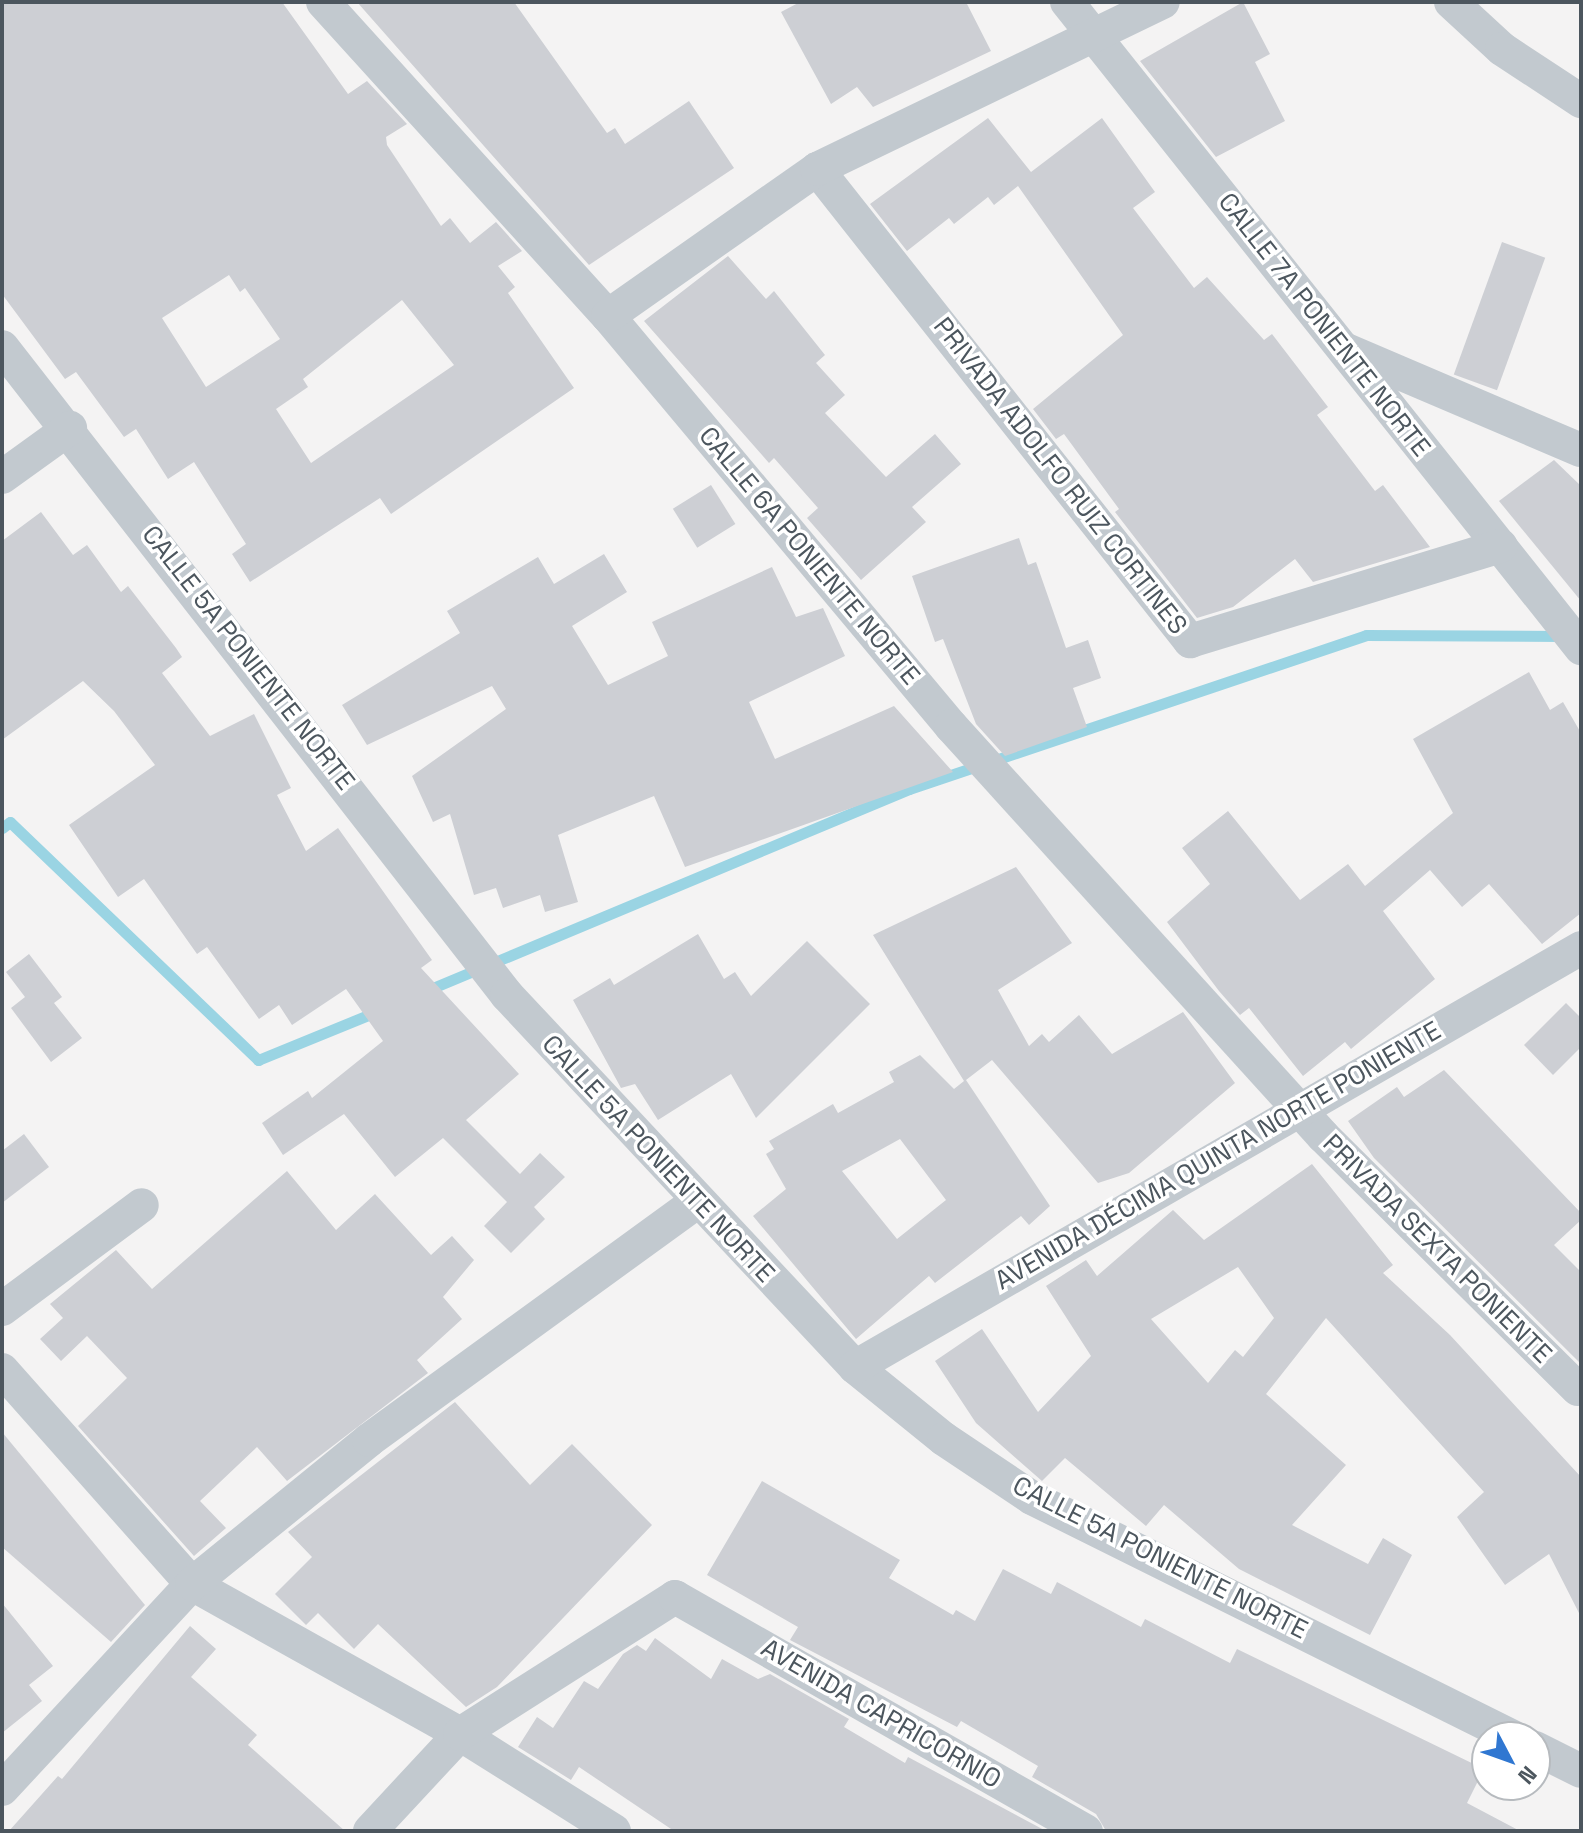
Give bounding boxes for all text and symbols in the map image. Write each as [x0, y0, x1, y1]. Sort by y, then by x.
street label: CALLE 7A PONIENTE NORTE [1211, 187, 1437, 463]
street label: PRIVADA ADOLFO RUIZ CORTINES [926, 311, 1194, 641]
street label: CALLE 6A PONIENTE NORTE [692, 421, 926, 691]
street label: CALLE 5A PONIENTE NORTE [135, 520, 361, 796]
street label: AVENIDA DÉCIMA QUINTA NORTE PONIENTE [989, 1015, 1447, 1297]
street label: CALLE 5A PONIENTE NORTE [535, 1029, 781, 1289]
street label: PRIVADA SEXTA PONIENTE [1316, 1128, 1558, 1370]
street label: CALLE 5A PONIENTE NORTE [1007, 1470, 1313, 1646]
street label: AVENIDA CAPRICORNIO [755, 1632, 1007, 1796]
north arrow [1471, 1721, 1551, 1801]
text: N [1512, 1761, 1543, 1790]

